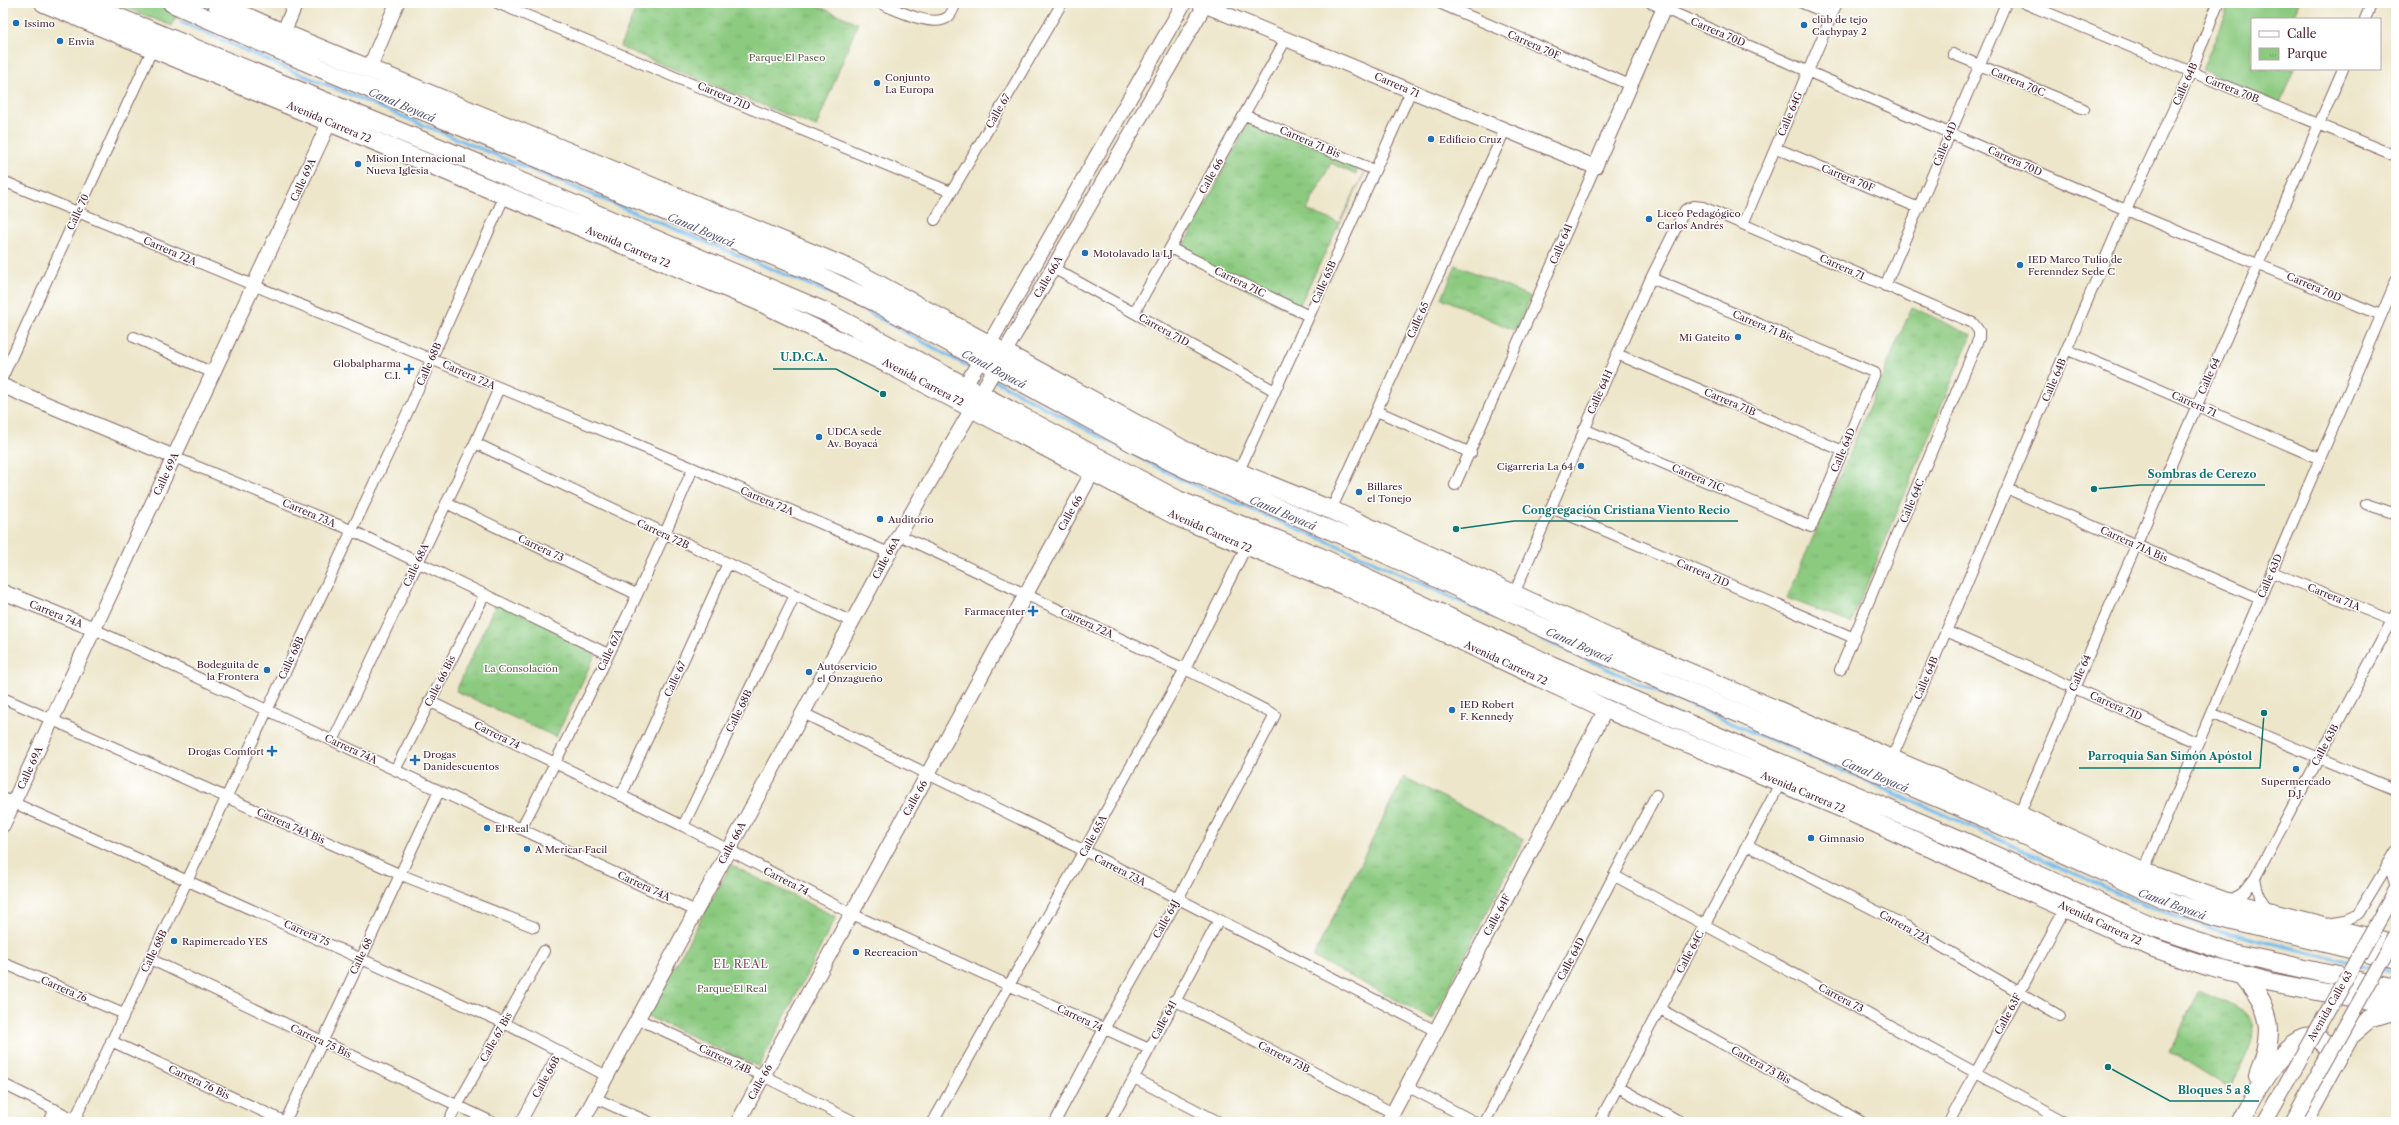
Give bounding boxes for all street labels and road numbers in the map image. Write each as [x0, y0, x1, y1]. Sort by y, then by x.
street label: Carrera 70D [1689, 15, 1747, 49]
street label: Carrera 70F [1505, 28, 1563, 63]
street label: Calle 64B [2170, 60, 2200, 108]
street label: Carrera 70C [1989, 65, 2047, 99]
street label: Carrera 71 [1372, 70, 1422, 101]
street label: Carrera 70B [2203, 72, 2261, 106]
street label: Carrera 71D [696, 79, 752, 113]
street label: Calle 64G [1775, 90, 1805, 138]
street label: Calle 67 [983, 91, 1013, 131]
street label: Avenida Carrera 72 [284, 98, 373, 146]
street label: Calle 64D [1930, 120, 1960, 168]
street label: Carrera 71 Bis [1278, 123, 1342, 161]
street label: Carrera 70D [1986, 143, 2044, 179]
street label: Calle 69A [287, 156, 319, 204]
street label: Calle 66 [1196, 156, 1226, 196]
street label: Carrera 70F [1819, 161, 1877, 195]
street label: Calle 70 [64, 192, 92, 232]
street label: Calle 64I [1547, 222, 1575, 266]
street label: Avenida Carrera 72 [583, 223, 672, 271]
street label: Carrera 72A [141, 234, 199, 268]
street label: Carrera 71 [1817, 251, 1867, 283]
street label: Calle 66A [1031, 253, 1066, 300]
street label: Calle 65B [1309, 259, 1339, 305]
street label: Carrera 71C [1212, 264, 1268, 300]
street label: Carrera 70D [2285, 270, 2343, 304]
street label: Calle 65 [1404, 300, 1432, 340]
street label: Carrera 71 Bis [1731, 307, 1795, 345]
street label: Carrera 71D [1136, 311, 1192, 349]
street label: Calle 68B [414, 340, 444, 388]
street label: Avenida Carrera 72 [879, 355, 966, 409]
street label: Calle 64 [2195, 355, 2223, 396]
street label: Calle 64B [2039, 356, 2069, 404]
street label: Carrera 72A [440, 357, 498, 393]
street label: Calle 64H [1584, 367, 1616, 416]
street label: Carrera 71B [1702, 385, 1758, 419]
street label: Carrera 71 [2169, 388, 2219, 420]
street label: Calle 64D [1828, 426, 1858, 474]
street label: Calle 69A [150, 450, 182, 498]
street label: Carrera 71C [1670, 461, 1726, 495]
street label: Calle 64C [1897, 477, 1927, 525]
street label: Carrera 72A [738, 484, 796, 518]
street label: Calle 66 [1055, 493, 1085, 533]
street label: Carrera 73A [280, 496, 338, 530]
street label: Avenida Carrera 72 [1165, 506, 1254, 555]
street label: Carrera 72B [635, 516, 691, 552]
street label: Carrera 71A Bis [2098, 523, 2170, 565]
street label: Carrera 73 [516, 532, 566, 564]
street label: Calle 66A [869, 534, 903, 581]
street label: Calle 68A [400, 541, 432, 589]
street label: Calle 63D [2255, 552, 2285, 600]
street label: Carrera 71D [1675, 556, 1731, 590]
street label: Carrera 71A [2306, 581, 2363, 614]
street label: Carrera 74A [27, 597, 85, 631]
street label: Carrera 72A [1058, 605, 1116, 641]
street label: Calle 67A [595, 626, 626, 673]
street label: Calle 68B [275, 634, 307, 682]
street label: Avenida Carrera 72 [1461, 638, 1550, 688]
street label: Calle 64 [2066, 652, 2094, 693]
street label: Calle 66 Bis [422, 653, 458, 709]
street label: Calle 64B [1911, 654, 1941, 702]
street label: Calle 67 [661, 659, 689, 699]
street label: Calle 68B [723, 687, 755, 735]
street label: Carrera 71D [2088, 689, 2144, 723]
street label: Carrera 74 [472, 718, 522, 752]
street label: Calle 63B [2309, 722, 2341, 768]
street label: Carrera 74A [323, 731, 380, 767]
street label: Calle 69A [14, 744, 46, 792]
street label: Avenida Carrera 72 [1758, 768, 1847, 816]
street label: Calle 66 [900, 778, 930, 818]
street label: Carrera 74A Bis [255, 805, 327, 847]
street label: Calle 65A [1076, 812, 1110, 859]
street label: Calle 66A [715, 819, 749, 866]
street label: Carrera 73A [1092, 851, 1149, 889]
street label: Carrera 74 [761, 864, 811, 898]
street label: Carrera 74A [616, 868, 673, 904]
street label: Calle 64F [1481, 891, 1514, 938]
street label: Calle 64J [1150, 897, 1182, 941]
street label: Avenida Carrera 72 [2055, 898, 2144, 948]
street label: Carrera 72A [1877, 908, 1934, 947]
street label: Carrera 75 [282, 917, 332, 949]
street label: Calle 68B [138, 927, 170, 975]
street label: Calle 64C [1673, 928, 1707, 976]
street label: Calle 64D [1554, 935, 1588, 983]
street label: Calle 68 [347, 936, 375, 976]
street label: Avenida Calle 63 [2304, 968, 2355, 1044]
street label: Carrera 76 [39, 973, 89, 1005]
street label: Carrera 73 [1816, 981, 1866, 1015]
street label: Calle 63F [1992, 991, 2025, 1037]
street label: Calle 64I [1148, 998, 1180, 1042]
street label: Carrera 74 [1055, 1002, 1105, 1034]
street label: Calle 67 Bis [477, 1010, 515, 1064]
street label: Carrera 75 Bis [288, 1021, 354, 1061]
street label: Carrera 73B [1256, 1038, 1312, 1076]
street label: Carrera 74B [697, 1041, 753, 1077]
street label: Carrera 73 Bis [1729, 1043, 1793, 1087]
street label: Calle 66B [529, 1054, 563, 1100]
street label: Carrera 76 Bis [166, 1062, 232, 1102]
street label: Calle 66 [745, 1062, 775, 1102]

